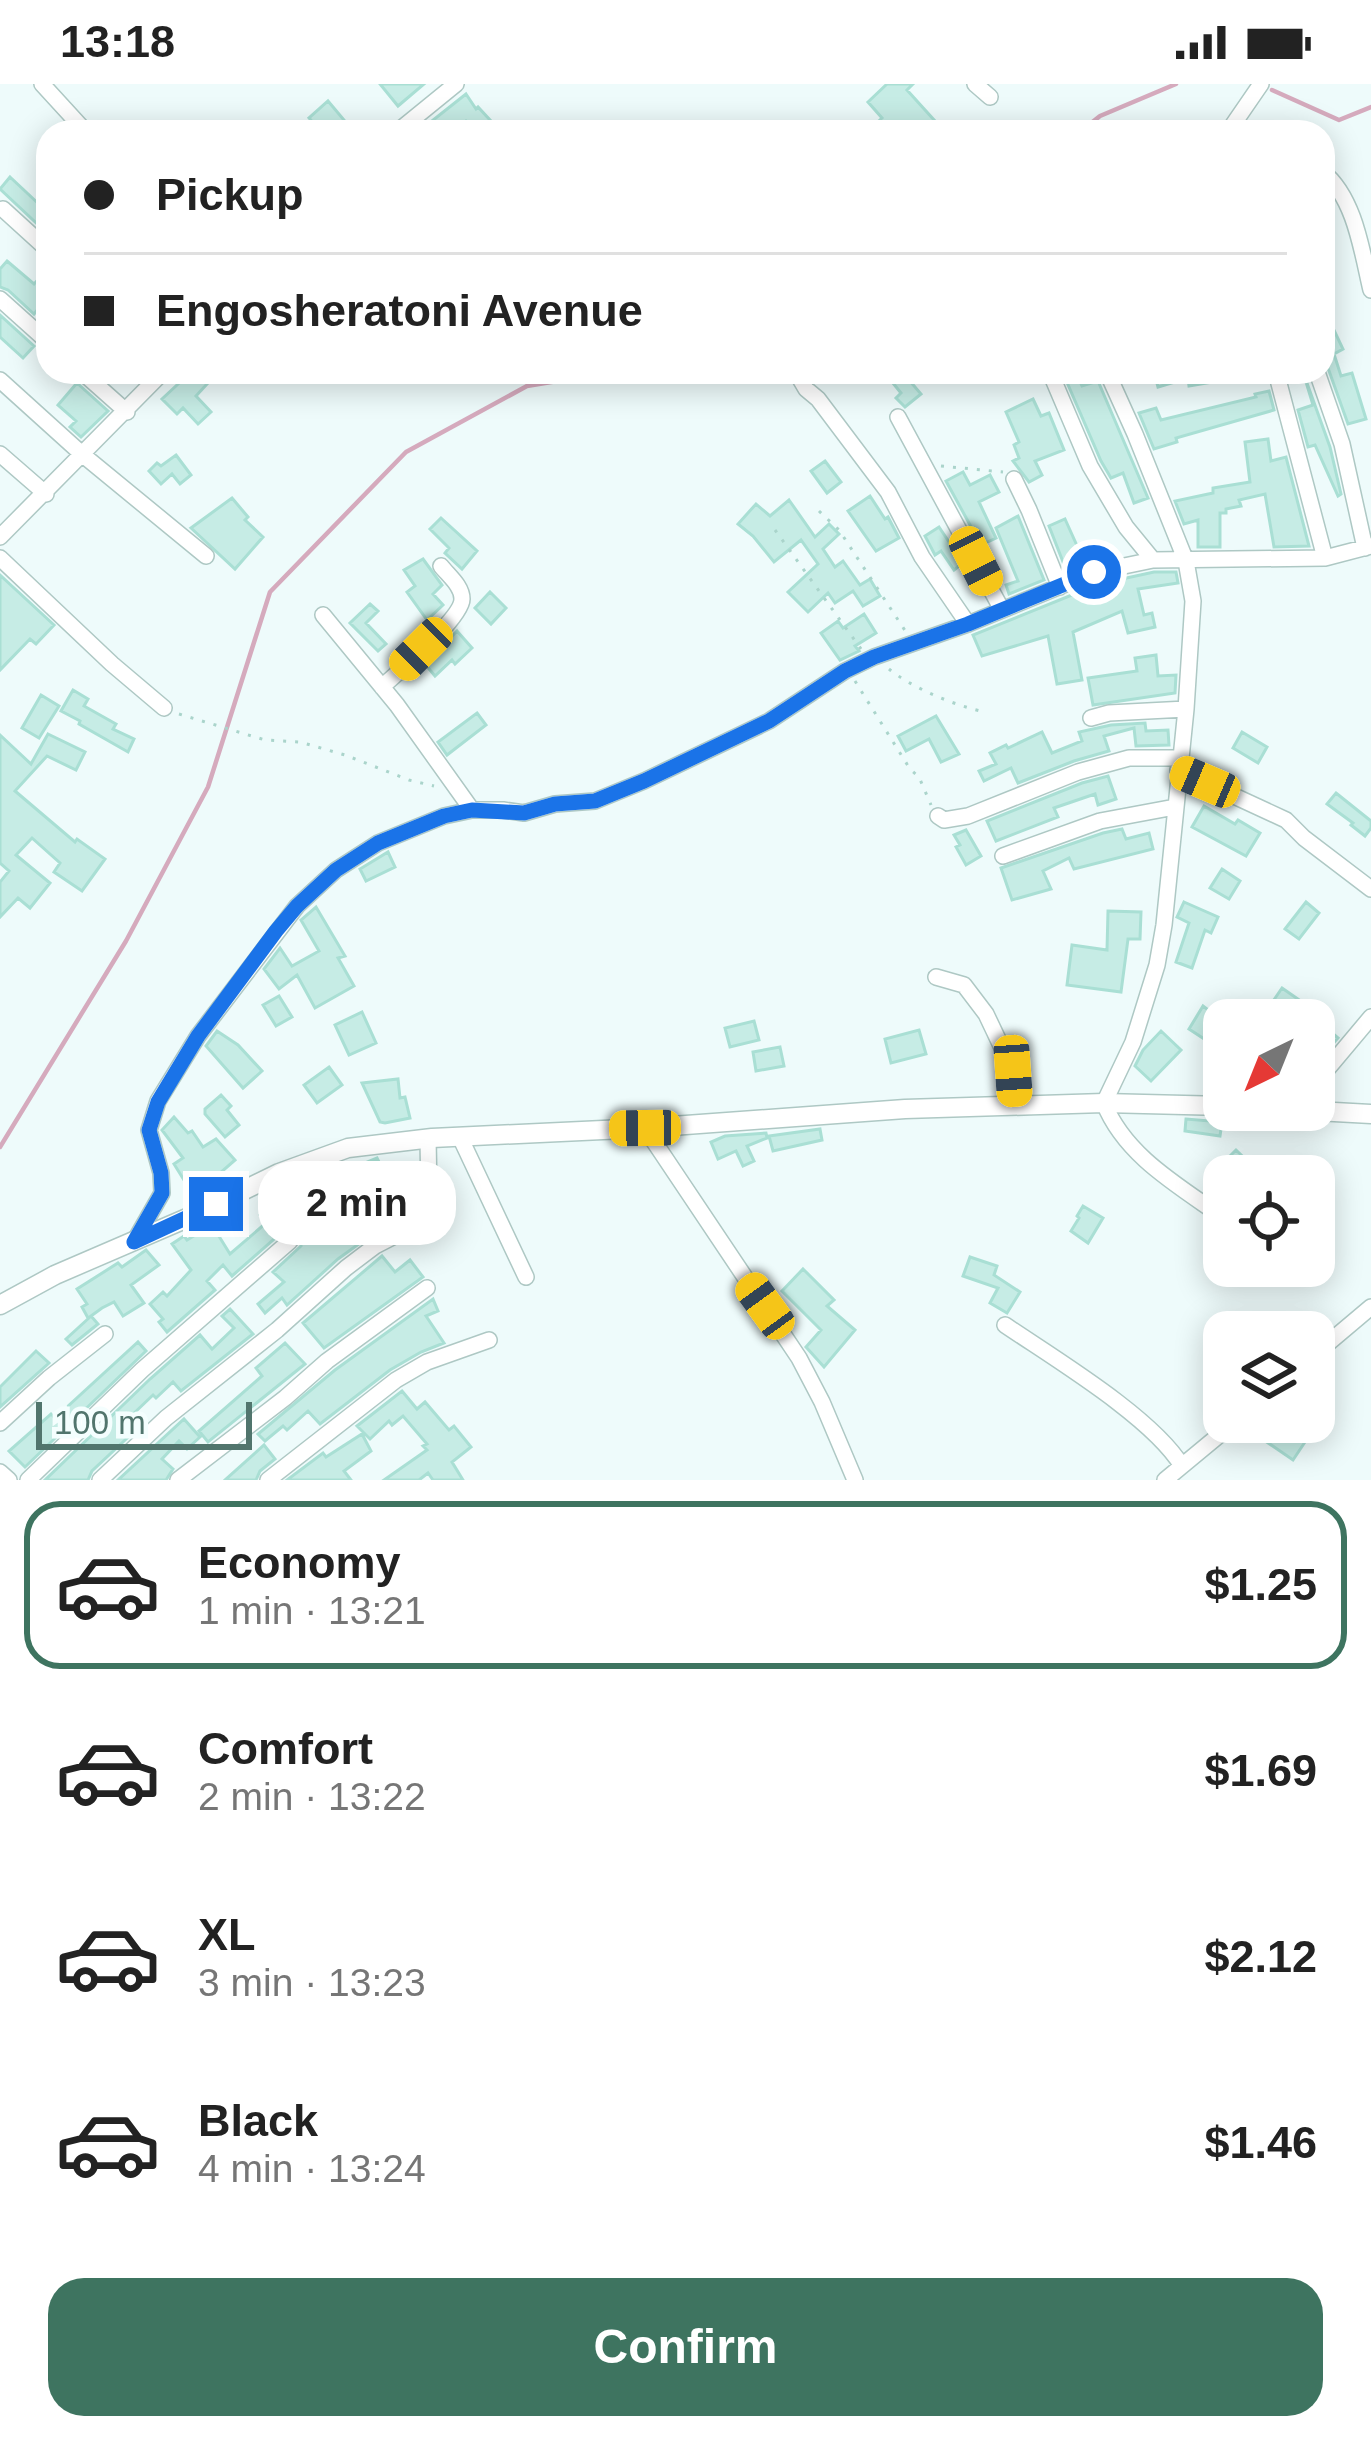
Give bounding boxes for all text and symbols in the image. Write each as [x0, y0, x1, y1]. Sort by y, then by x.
text: 13:18 [60, 16, 175, 67]
text: Pickup [156, 169, 304, 220]
text: Engosheratoni Avenue [156, 285, 643, 336]
car [944, 521, 1008, 601]
route start [1067, 545, 1121, 599]
car [383, 611, 459, 687]
car [1165, 751, 1245, 813]
north arrow [1203, 999, 1335, 1131]
map controls [1203, 999, 1335, 1443]
car [993, 1034, 1033, 1108]
car [609, 1109, 681, 1147]
button: locate [1203, 1155, 1335, 1287]
callout: 2 min [258, 1162, 456, 1246]
route end [189, 1177, 243, 1231]
text: 2 min [306, 1181, 408, 1224]
car [729, 1266, 801, 1346]
button: layers [1203, 1311, 1335, 1443]
scale bar [36, 1396, 252, 1449]
text: 100 m [54, 1404, 146, 1441]
icon: car [54, 1531, 162, 1639]
text: Economy [198, 1537, 401, 1588]
text: $1.25 [1204, 1559, 1317, 1610]
text: 1 min · 13:21 [198, 1589, 426, 1632]
icon: car [54, 1717, 162, 1825]
text: Comfort [198, 1723, 373, 1774]
text: $1.69 [1204, 1745, 1317, 1796]
text: 2 min · 13:22 [198, 1775, 426, 1818]
icon: car [54, 1903, 162, 2011]
text: XL [198, 1909, 256, 1960]
text: $2.12 [1204, 1931, 1317, 1982]
text: 3 min · 13:23 [198, 1961, 426, 2004]
icon: car [54, 2089, 162, 2197]
text: Black [198, 2095, 318, 2146]
text: $1.46 [1204, 2117, 1317, 2168]
text: 4 min · 13:24 [198, 2147, 426, 2190]
button: Confirm [48, 2278, 1323, 2416]

